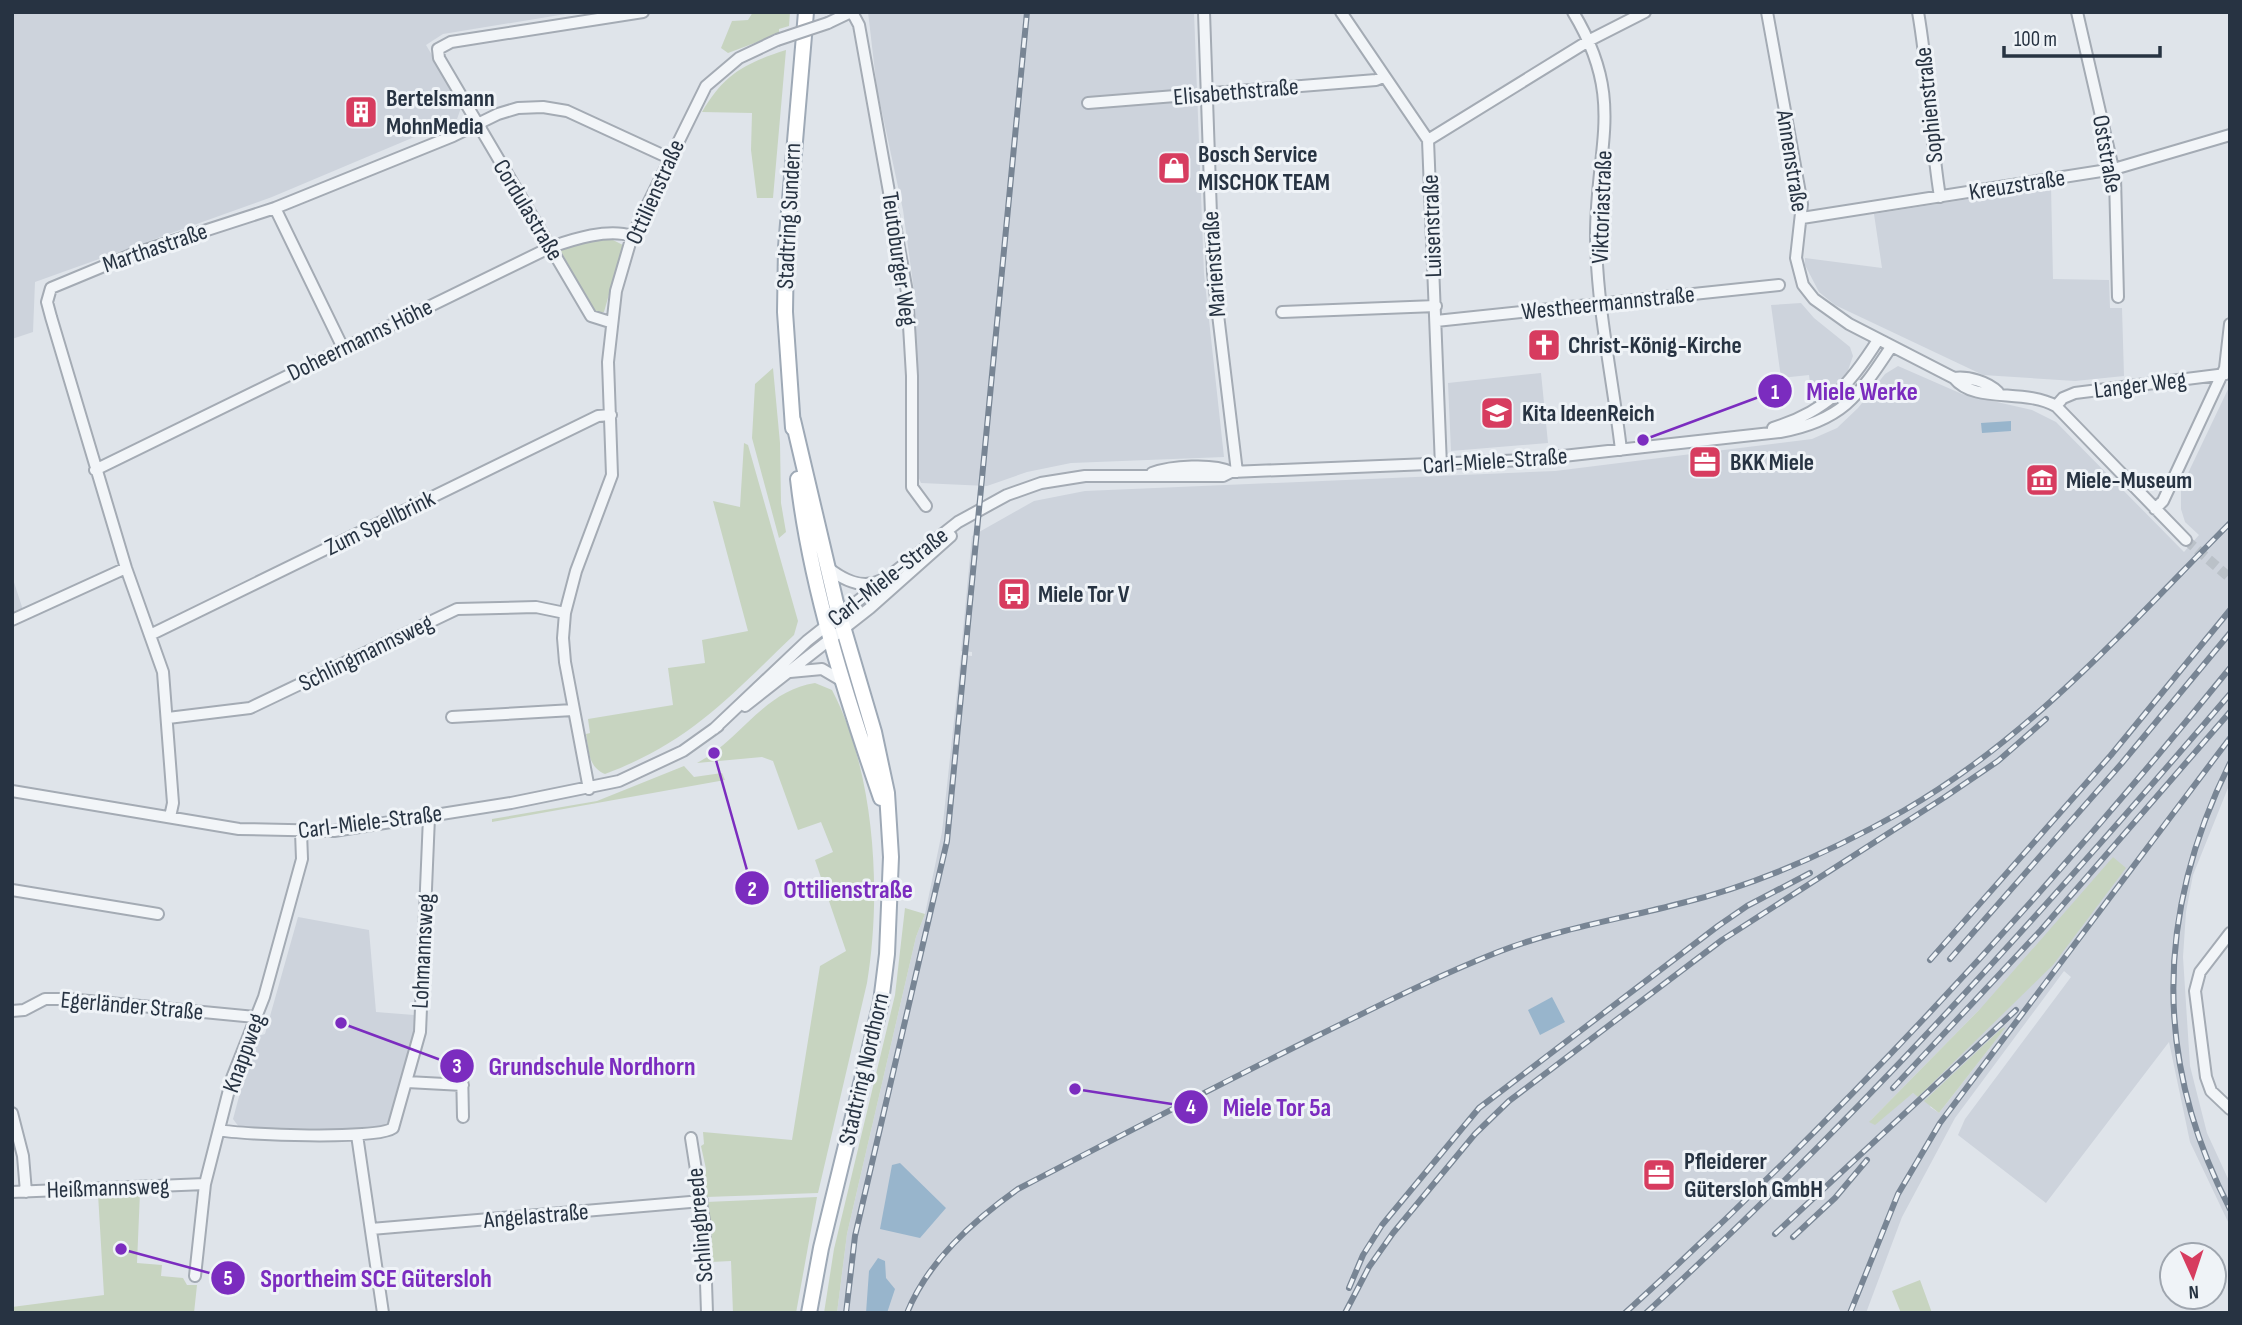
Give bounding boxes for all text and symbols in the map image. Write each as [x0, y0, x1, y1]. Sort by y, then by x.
scale bar [2004, 14, 2160, 58]
text: 100 m [2014, 27, 2057, 52]
street label: Sophienstraße [1909, 46, 1949, 164]
street label: Elisabethstraße [1172, 72, 1300, 112]
place label: Bertelsmann MohnMedia [386, 84, 495, 141]
building icon: Bertelsmann MohnMedia [342, 93, 380, 131]
street label: Annenstraße [1769, 107, 1814, 214]
street label: Oststraße [2086, 113, 2128, 195]
street label: Ottilienstraße [619, 135, 691, 249]
place label: Bosch Service MISCHOK TEAM [1198, 140, 1330, 197]
street label: Stadtring Sundern [771, 142, 807, 290]
shop icon: Bosch Service MISCHOK TEAM [1155, 149, 1193, 187]
street label: Viktoriastraße [1586, 150, 1618, 264]
street label: Cordulastraße [486, 154, 570, 266]
street label: Kreuzstraße [1967, 163, 2067, 207]
street label: Luisenstraße [1416, 174, 1448, 278]
street label: Teutoburger Weg [875, 190, 923, 328]
street label: Marienstraße [1196, 210, 1232, 318]
street label: Marthastraße [99, 217, 211, 279]
street label: Westheermannstraße [1520, 279, 1696, 327]
street label: Doheermanns Höhe [283, 292, 437, 388]
church icon: Christ-König-Kirche [1525, 326, 1563, 364]
place label: Christ-König-Kirche [1568, 331, 1742, 360]
street label: Langer Weg [2092, 365, 2188, 405]
callout: Miele Werke [1758, 368, 1932, 415]
text: Miele Werke [1806, 377, 1918, 408]
text: 1 [1771, 380, 1779, 405]
school or university icon: Kita IdeenReich [1478, 394, 1516, 432]
place label: Kita IdeenReich [1522, 399, 1655, 428]
street label: Carl-Miele-Straße [1422, 441, 1568, 481]
office icon: BKK Miele [1686, 443, 1724, 481]
place label: BKK Miele [1730, 448, 1814, 477]
museum icon: Miele-Museum [2023, 461, 2061, 499]
place label: Miele-Museum [2066, 466, 2192, 495]
street label: Zum Spellbrink [320, 484, 440, 562]
street label: Carl-Miele-Straße [822, 521, 954, 633]
bus stop icon: Miele Tor V [995, 575, 1033, 613]
place label: Miele Tor V [1038, 580, 1130, 609]
street label: Schlingmannsweg [294, 608, 438, 698]
street label: Carl-Miele-Straße [296, 799, 444, 845]
callout: Ottilienstraße [734, 865, 927, 912]
text: Ottilienstraße [783, 875, 913, 906]
text: 2 [747, 877, 757, 902]
street label: Lohmannsweg [406, 893, 440, 1009]
street label: Egerländer Straße [59, 985, 205, 1027]
street label: Stadtring Nordhorn [832, 990, 896, 1148]
street label: Knappweg [216, 1009, 272, 1097]
callout: Grundschule Nordhorn [439, 1042, 709, 1089]
text: Grundschule Nordhorn [488, 1052, 696, 1083]
text: 3 [452, 1054, 462, 1079]
callout: Miele Tor 5a [1174, 1083, 1345, 1130]
text: Miele Tor 5a [1223, 1093, 1331, 1124]
text: 4 [1186, 1095, 1196, 1120]
place label: Pfleiderer Gütersloh GmbH [1684, 1147, 1823, 1204]
office icon: Pfleiderer Gütersloh GmbH [1640, 1156, 1678, 1194]
street label: Schlingbreede [681, 1167, 719, 1283]
street label: Heißmannsweg [46, 1171, 170, 1205]
street label: Angelastraße [481, 1197, 590, 1235]
north arrow [2158, 1241, 2228, 1311]
callout: Sportheim SCE Gütersloh [211, 1254, 506, 1301]
text: Sportheim SCE Gütersloh [260, 1264, 492, 1295]
text: 5 [223, 1266, 233, 1291]
text: N [2188, 1280, 2199, 1303]

